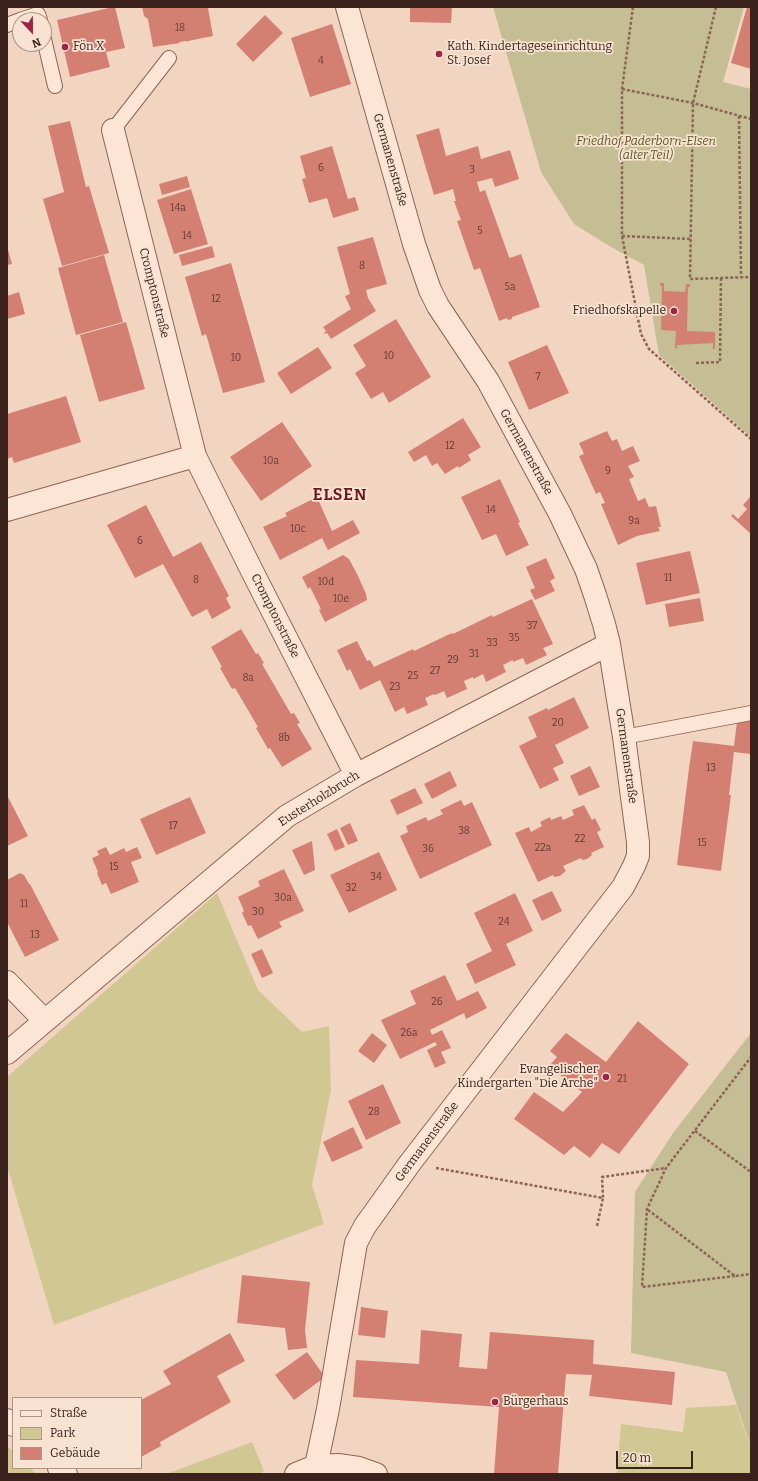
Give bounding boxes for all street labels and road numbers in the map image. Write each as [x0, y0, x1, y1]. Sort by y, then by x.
street label: Germanenstraße [370, 112, 410, 208]
street label: Cromptonstraße [136, 246, 172, 340]
street label: Germanenstraße [496, 406, 556, 498]
street label: Cromptonstraße [248, 572, 302, 660]
street label: Germanenstraße [612, 707, 640, 805]
street label: Eusterholzbruch [276, 768, 362, 830]
street label: Germanenstraße [392, 1099, 462, 1185]

